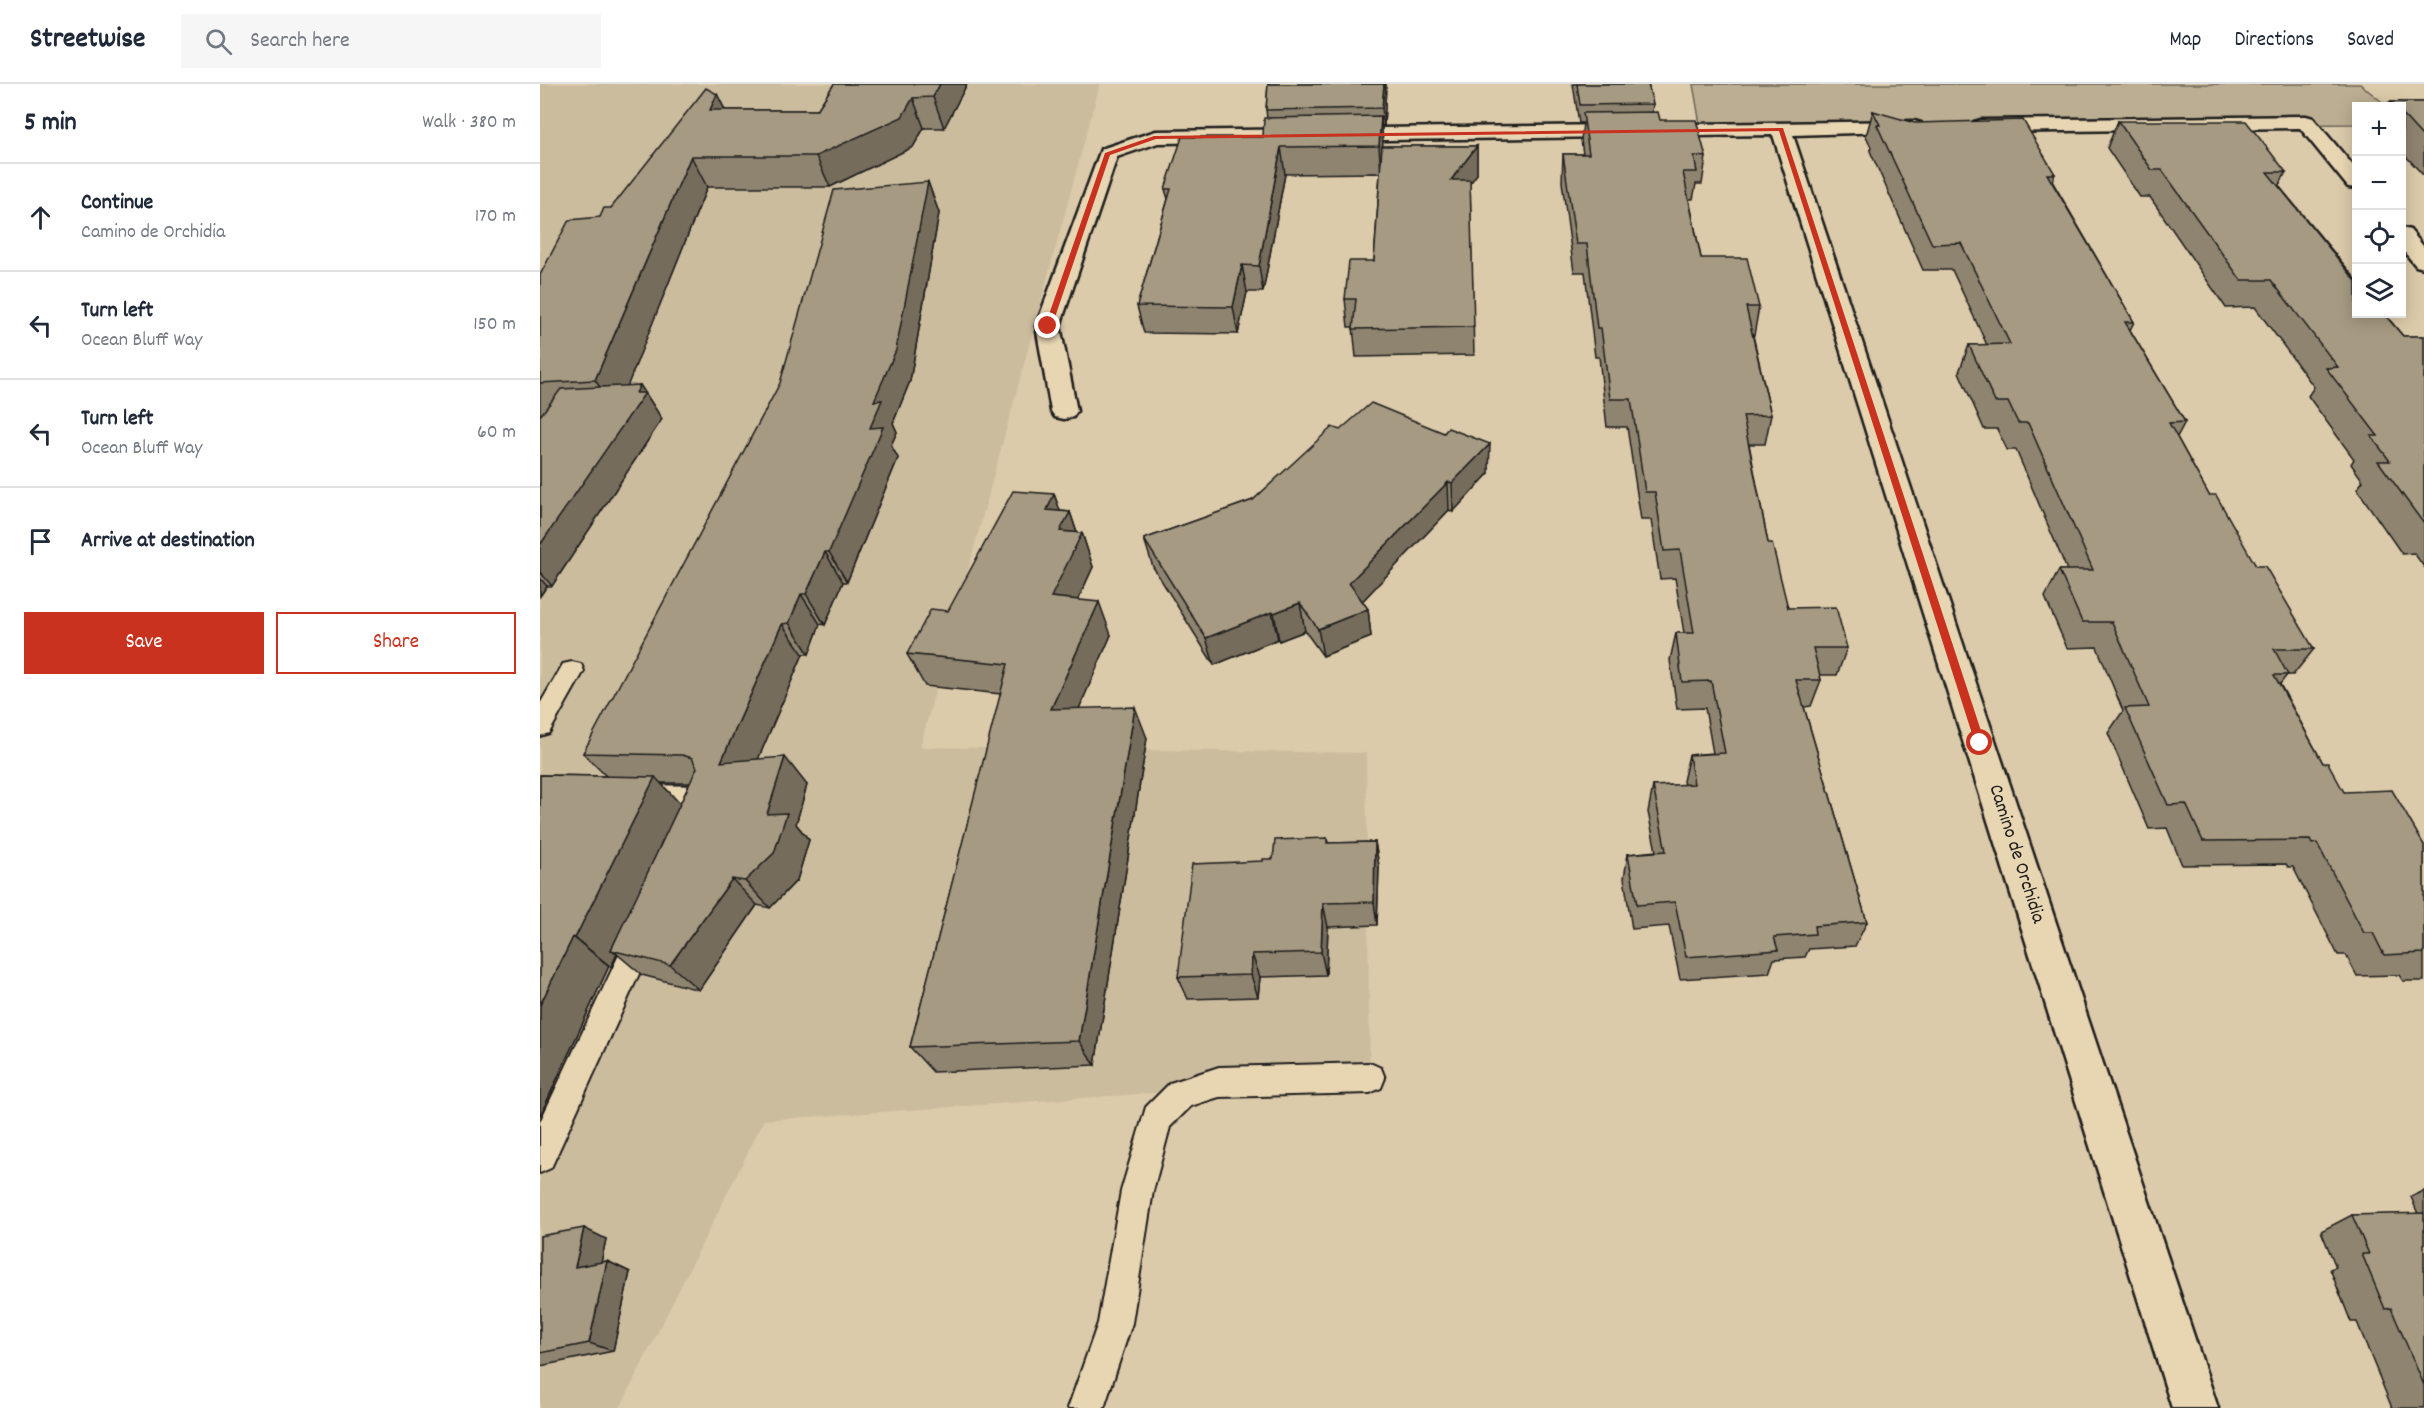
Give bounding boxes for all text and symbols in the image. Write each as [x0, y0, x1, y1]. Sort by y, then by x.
search box [181, 14, 601, 68]
text: Streetwise [30, 21, 145, 61]
icon: search [202, 25, 235, 58]
text: Search here [250, 26, 350, 57]
text: Map [2170, 26, 2201, 56]
text: Directions [2234, 26, 2314, 56]
text: Saved [2347, 26, 2394, 56]
map controls [2352, 102, 2406, 318]
button: + [2352, 102, 2406, 156]
text: 5 min [24, 105, 77, 142]
text: Walk · 380 m [422, 109, 516, 137]
button: − [2352, 156, 2406, 210]
text: Continue [81, 188, 153, 219]
icon: ahead [24, 201, 57, 234]
text: 170 m [475, 203, 516, 231]
button: locate [2352, 210, 2406, 264]
text: Camino de Orchidia [81, 219, 225, 247]
button: layers [2352, 264, 2406, 318]
text: Turn left [81, 296, 153, 327]
icon: left [24, 309, 57, 342]
text: 150 m [473, 311, 516, 339]
route end [1034, 312, 1060, 338]
text: Ocean Bluff Way [81, 327, 202, 355]
text: Turn left [81, 404, 153, 435]
icon: left [24, 417, 57, 450]
text: 60 m [477, 419, 516, 447]
text: Ocean Bluff Way [81, 435, 202, 463]
icon: arrive [24, 525, 57, 558]
text: Arrive at destination [81, 526, 255, 557]
button: Save [24, 612, 264, 674]
button: Share [276, 612, 516, 674]
route start [1966, 729, 1992, 755]
street label: Camino de Orchidia [1980, 781, 2052, 928]

